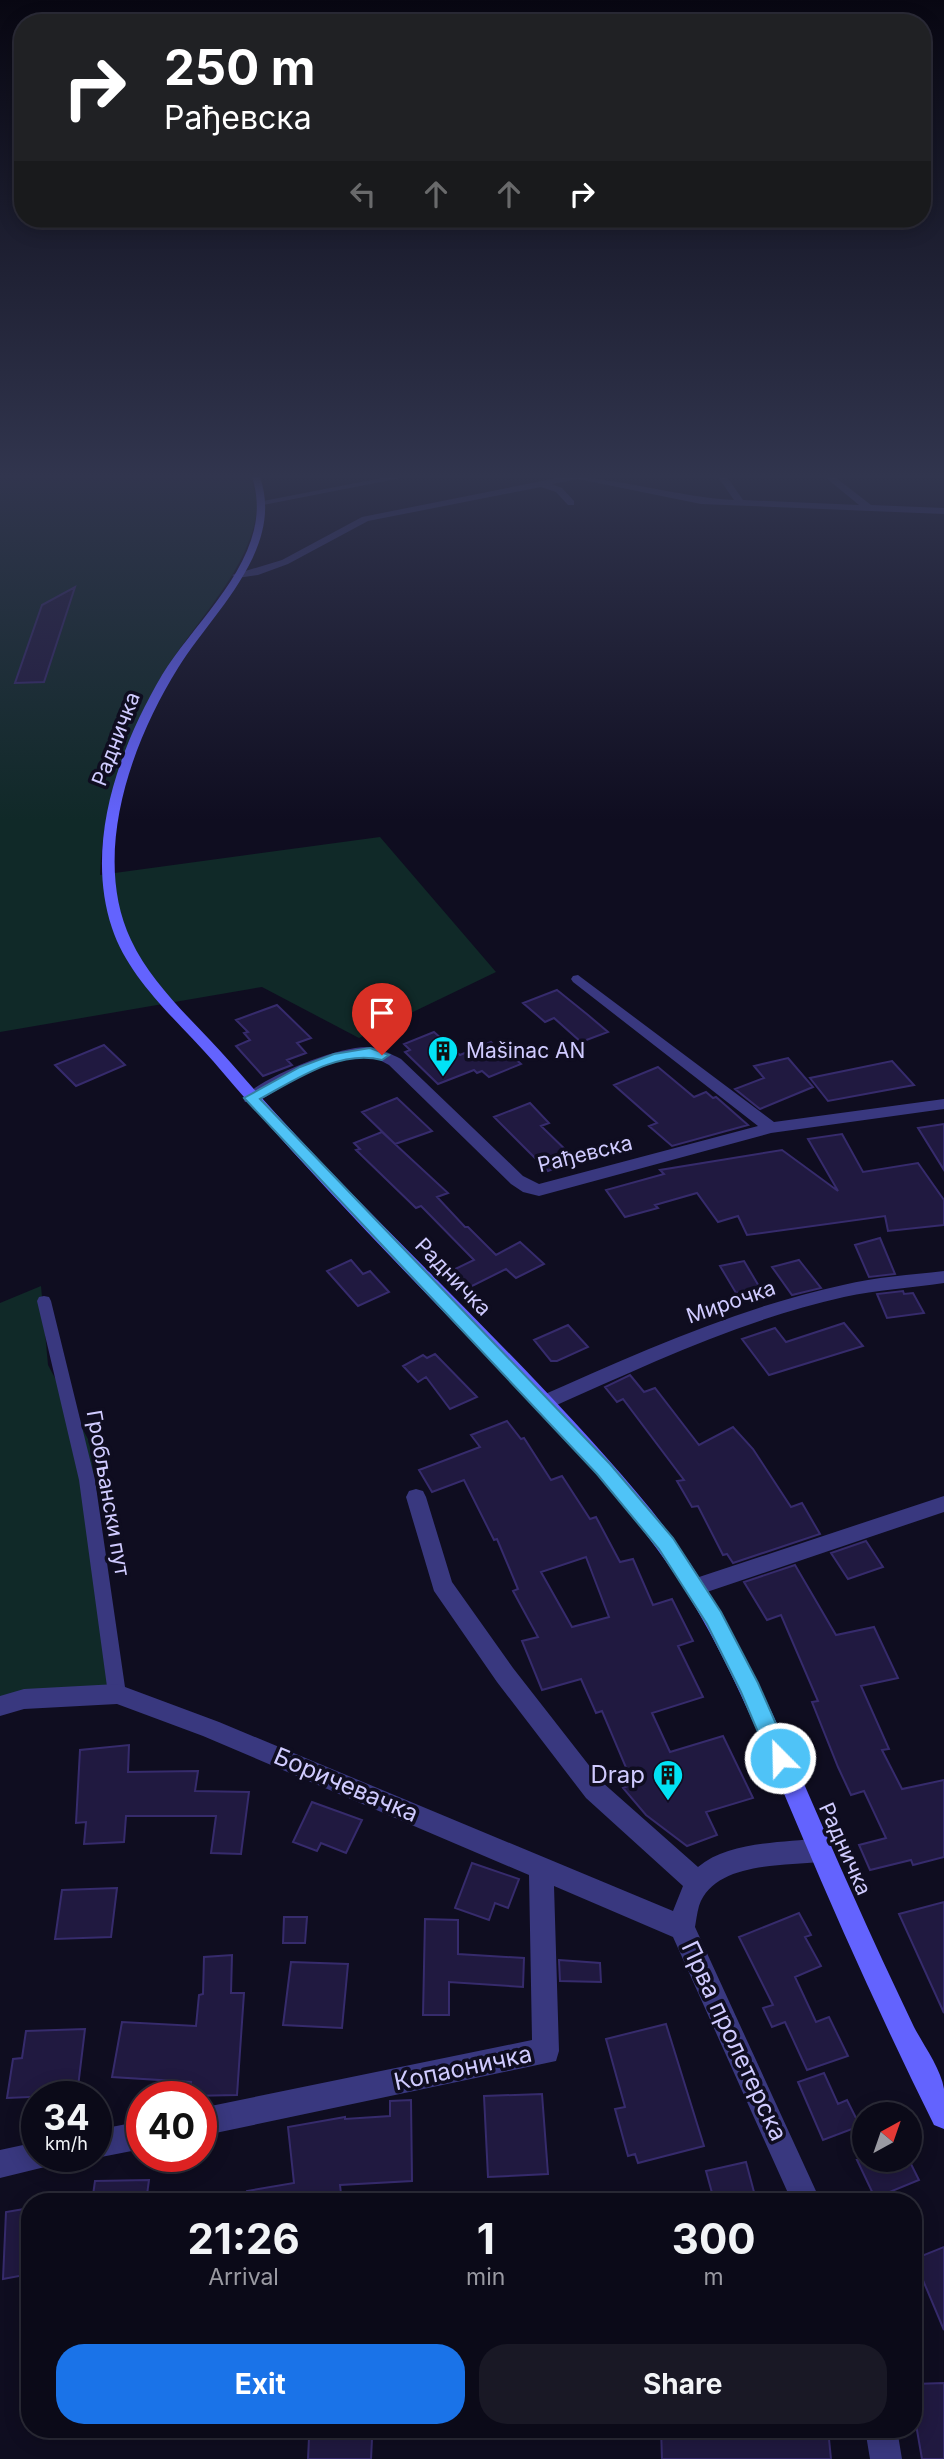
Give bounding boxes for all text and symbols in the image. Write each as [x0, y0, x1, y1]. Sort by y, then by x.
text: 250 m [164, 38, 316, 97]
icon: right [49, 42, 140, 133]
text: Рађевска [164, 98, 312, 137]
icon: left [344, 175, 382, 213]
icon: ahead [417, 175, 455, 213]
icon: ahead [490, 175, 528, 213]
icon: right [563, 175, 601, 213]
street label: Радничка [86, 688, 145, 789]
pin [352, 983, 412, 1055]
icon: arrive [363, 994, 401, 1032]
building icon: Mašinac AN [426, 1034, 460, 1078]
place label: Mašinac AN [466, 1038, 585, 1063]
street label: Рађевска [535, 1130, 635, 1177]
street label: Радничка [410, 1233, 497, 1321]
street label: Мирочка [683, 1275, 779, 1328]
street label: Гробљански пут [82, 1408, 135, 1578]
position arrow [743, 1721, 817, 1795]
street label: Боричевачка [270, 1741, 423, 1828]
building icon: Drap [651, 1758, 685, 1802]
place label: Drap [590, 1760, 645, 1789]
street label: Радничка [814, 1799, 877, 1899]
street label: Прва пролетерска [675, 1936, 793, 2145]
street label: Копаоничка [391, 2039, 535, 2096]
speed limit sign: 40 [126, 2081, 217, 2172]
text: 34 [43, 2096, 90, 2138]
north arrow [852, 2102, 922, 2172]
map controls [852, 2102, 922, 2172]
text: km/h [45, 2133, 88, 2154]
text: 21:26 [187, 2213, 300, 2264]
text: 1 [477, 2213, 495, 2264]
text: 300 [672, 2213, 756, 2264]
text: Arrival [208, 2263, 279, 2291]
text: min [466, 2263, 505, 2291]
text: m [704, 2263, 724, 2291]
button: Exit [56, 2344, 465, 2424]
button: Share [479, 2344, 887, 2424]

